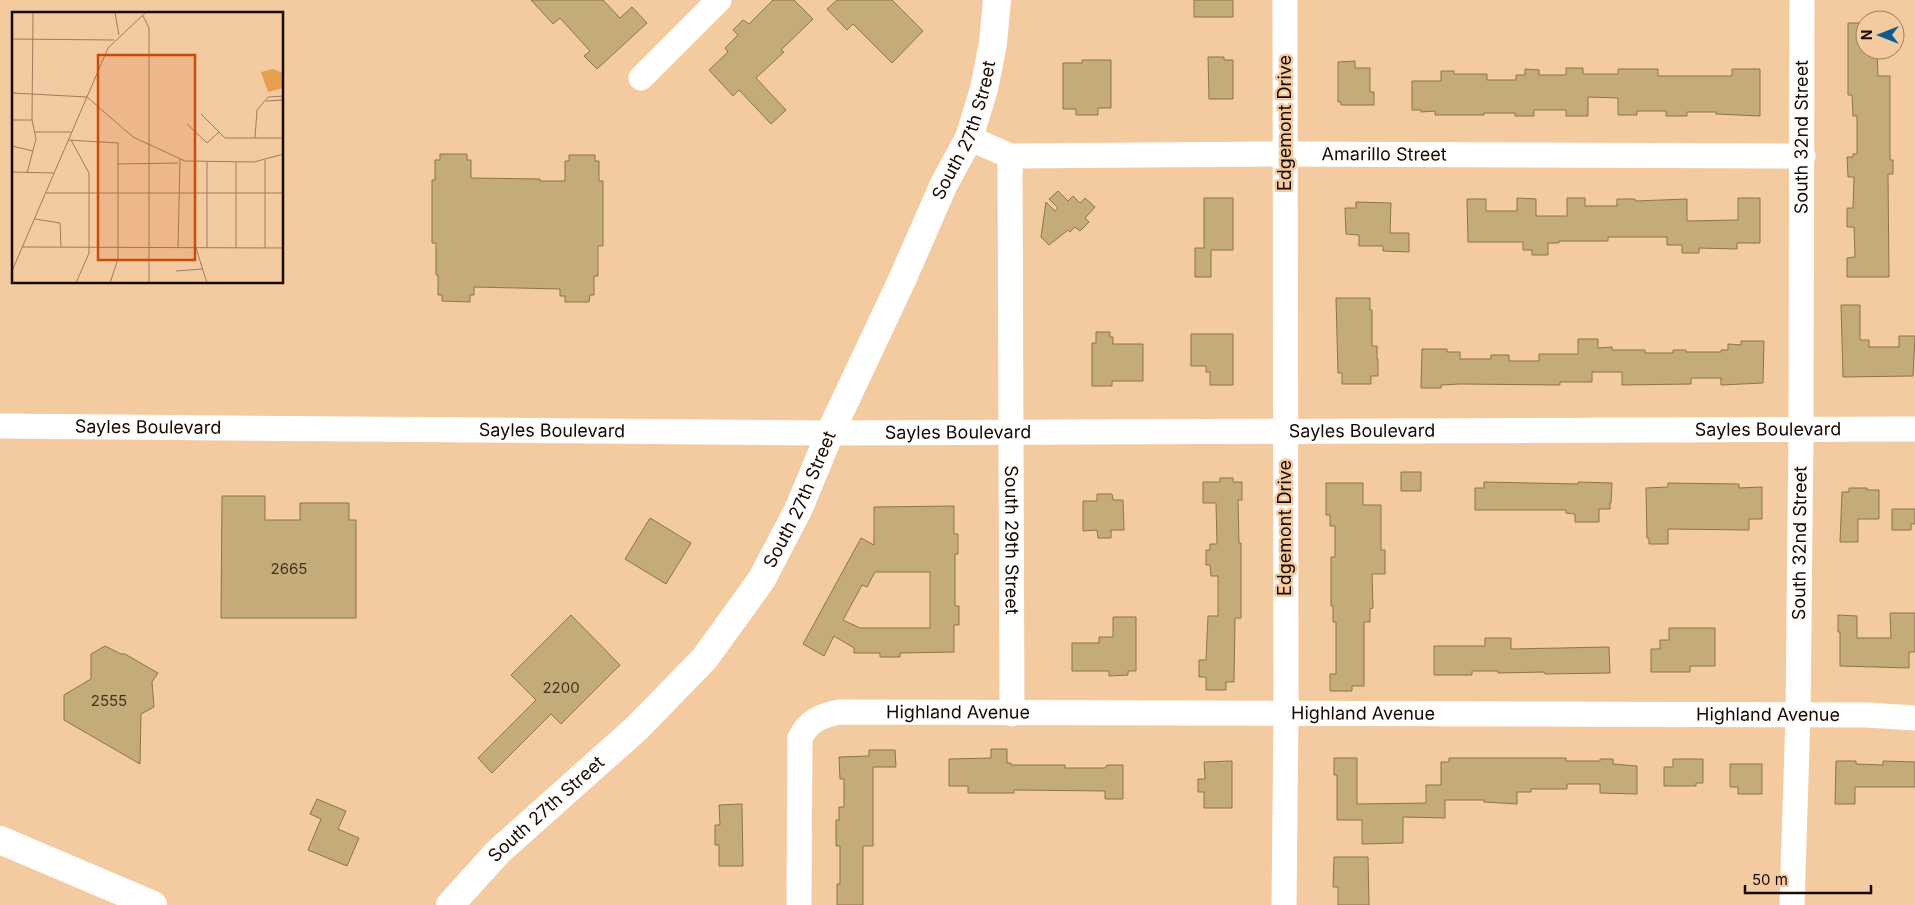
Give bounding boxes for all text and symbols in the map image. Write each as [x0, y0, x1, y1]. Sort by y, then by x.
north arrow [1855, 10, 1905, 60]
inset map [12, 12, 284, 284]
text: N [1858, 30, 1875, 40]
street label: Edgemont Drive [1274, 55, 1295, 191]
street label: South 27th Street [928, 59, 999, 203]
street label: South 32nd Street [1791, 60, 1812, 214]
street label: Amarillo Street [1322, 143, 1447, 165]
street label: Sayles Boulevard [75, 416, 221, 438]
street label: Sayles Boulevard [1695, 418, 1841, 440]
street label: Sayles Boulevard [479, 419, 625, 441]
street label: Sayles Boulevard [1289, 420, 1435, 441]
street label: Sayles Boulevard [885, 421, 1031, 443]
street label: South 27th Street [759, 428, 840, 571]
street label: Edgemont Drive [1274, 460, 1295, 596]
street label: South 29th Street [1001, 465, 1023, 615]
street label: South 32nd Street [1788, 466, 1811, 620]
house number: 2665 [271, 559, 307, 578]
house number: 2200 [542, 678, 580, 697]
house number: 2555 [91, 691, 127, 710]
street label: Highland Avenue [886, 701, 1030, 723]
street label: Highland Avenue [1291, 702, 1435, 724]
street label: Highland Avenue [1696, 704, 1840, 725]
street label: South 27th Street [483, 751, 608, 866]
scale bar [1745, 862, 1871, 894]
text: 50 m [1752, 870, 1788, 889]

